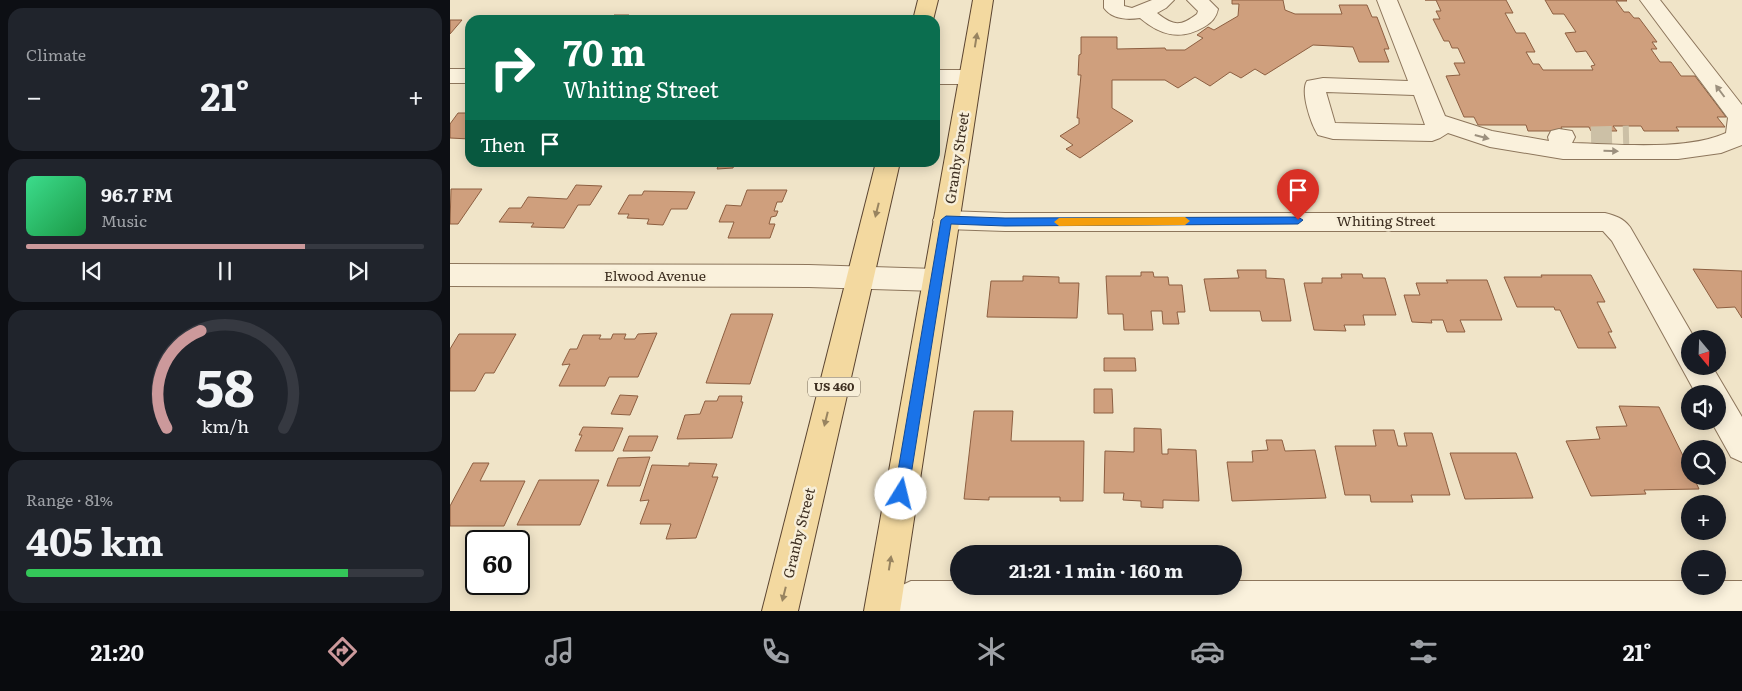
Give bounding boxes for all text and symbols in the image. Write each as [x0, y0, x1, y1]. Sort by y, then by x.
text: 70 m [563, 25, 645, 77]
one-way arrow [972, 32, 980, 48]
icon: right [480, 35, 545, 100]
text: Climate [26, 42, 86, 66]
text: 21° [200, 66, 250, 123]
text: Whiting Street [563, 72, 719, 105]
text: − [26, 74, 42, 116]
text: + [408, 74, 424, 116]
one-way arrow [1714, 85, 1725, 98]
street label: Granby Street [939, 110, 973, 205]
text: Then [480, 130, 526, 158]
icon: arrive [536, 130, 564, 158]
one-way arrow [1475, 133, 1490, 141]
one-way arrow [1604, 147, 1620, 155]
pin [1277, 169, 1319, 220]
icon: arrive [1284, 176, 1312, 204]
text: 96.7 FM [101, 180, 173, 208]
one-way arrow [873, 202, 881, 217]
text: Music [101, 208, 147, 232]
street label: Whiting Street [1336, 210, 1436, 230]
icon: previous [78, 257, 106, 285]
icon: pause [211, 257, 239, 285]
icon: next [344, 257, 372, 285]
street label: Elwood Avenue [604, 265, 706, 285]
north arrow [1681, 330, 1726, 375]
map controls [1681, 330, 1726, 595]
text: 58 [196, 346, 254, 423]
road number: US 460 [808, 378, 860, 397]
button: sound [1681, 385, 1726, 430]
one-way arrow [822, 411, 830, 426]
text: km/h [201, 412, 249, 439]
button: search [1681, 440, 1726, 485]
position arrow [874, 467, 926, 519]
street label: Granby Street [777, 485, 819, 580]
text: Range · 81% [26, 487, 113, 511]
button: + [1681, 495, 1726, 540]
text: 405 km [26, 511, 164, 568]
speed limit sign: 60 [465, 530, 530, 595]
button: − [1681, 550, 1726, 595]
one-way arrow [886, 555, 894, 571]
text: 21:21 · 1 min · 160 m [1009, 556, 1183, 584]
one-way arrow [780, 586, 788, 601]
icon: directions [325, 634, 360, 669]
icon: music [542, 634, 577, 669]
icon: phone [758, 634, 793, 669]
icon: climate [974, 634, 1009, 669]
icon: car [1190, 634, 1225, 669]
icon: filters [1406, 634, 1441, 669]
text: 21:20 [91, 635, 144, 668]
text: 21° [1623, 635, 1651, 668]

